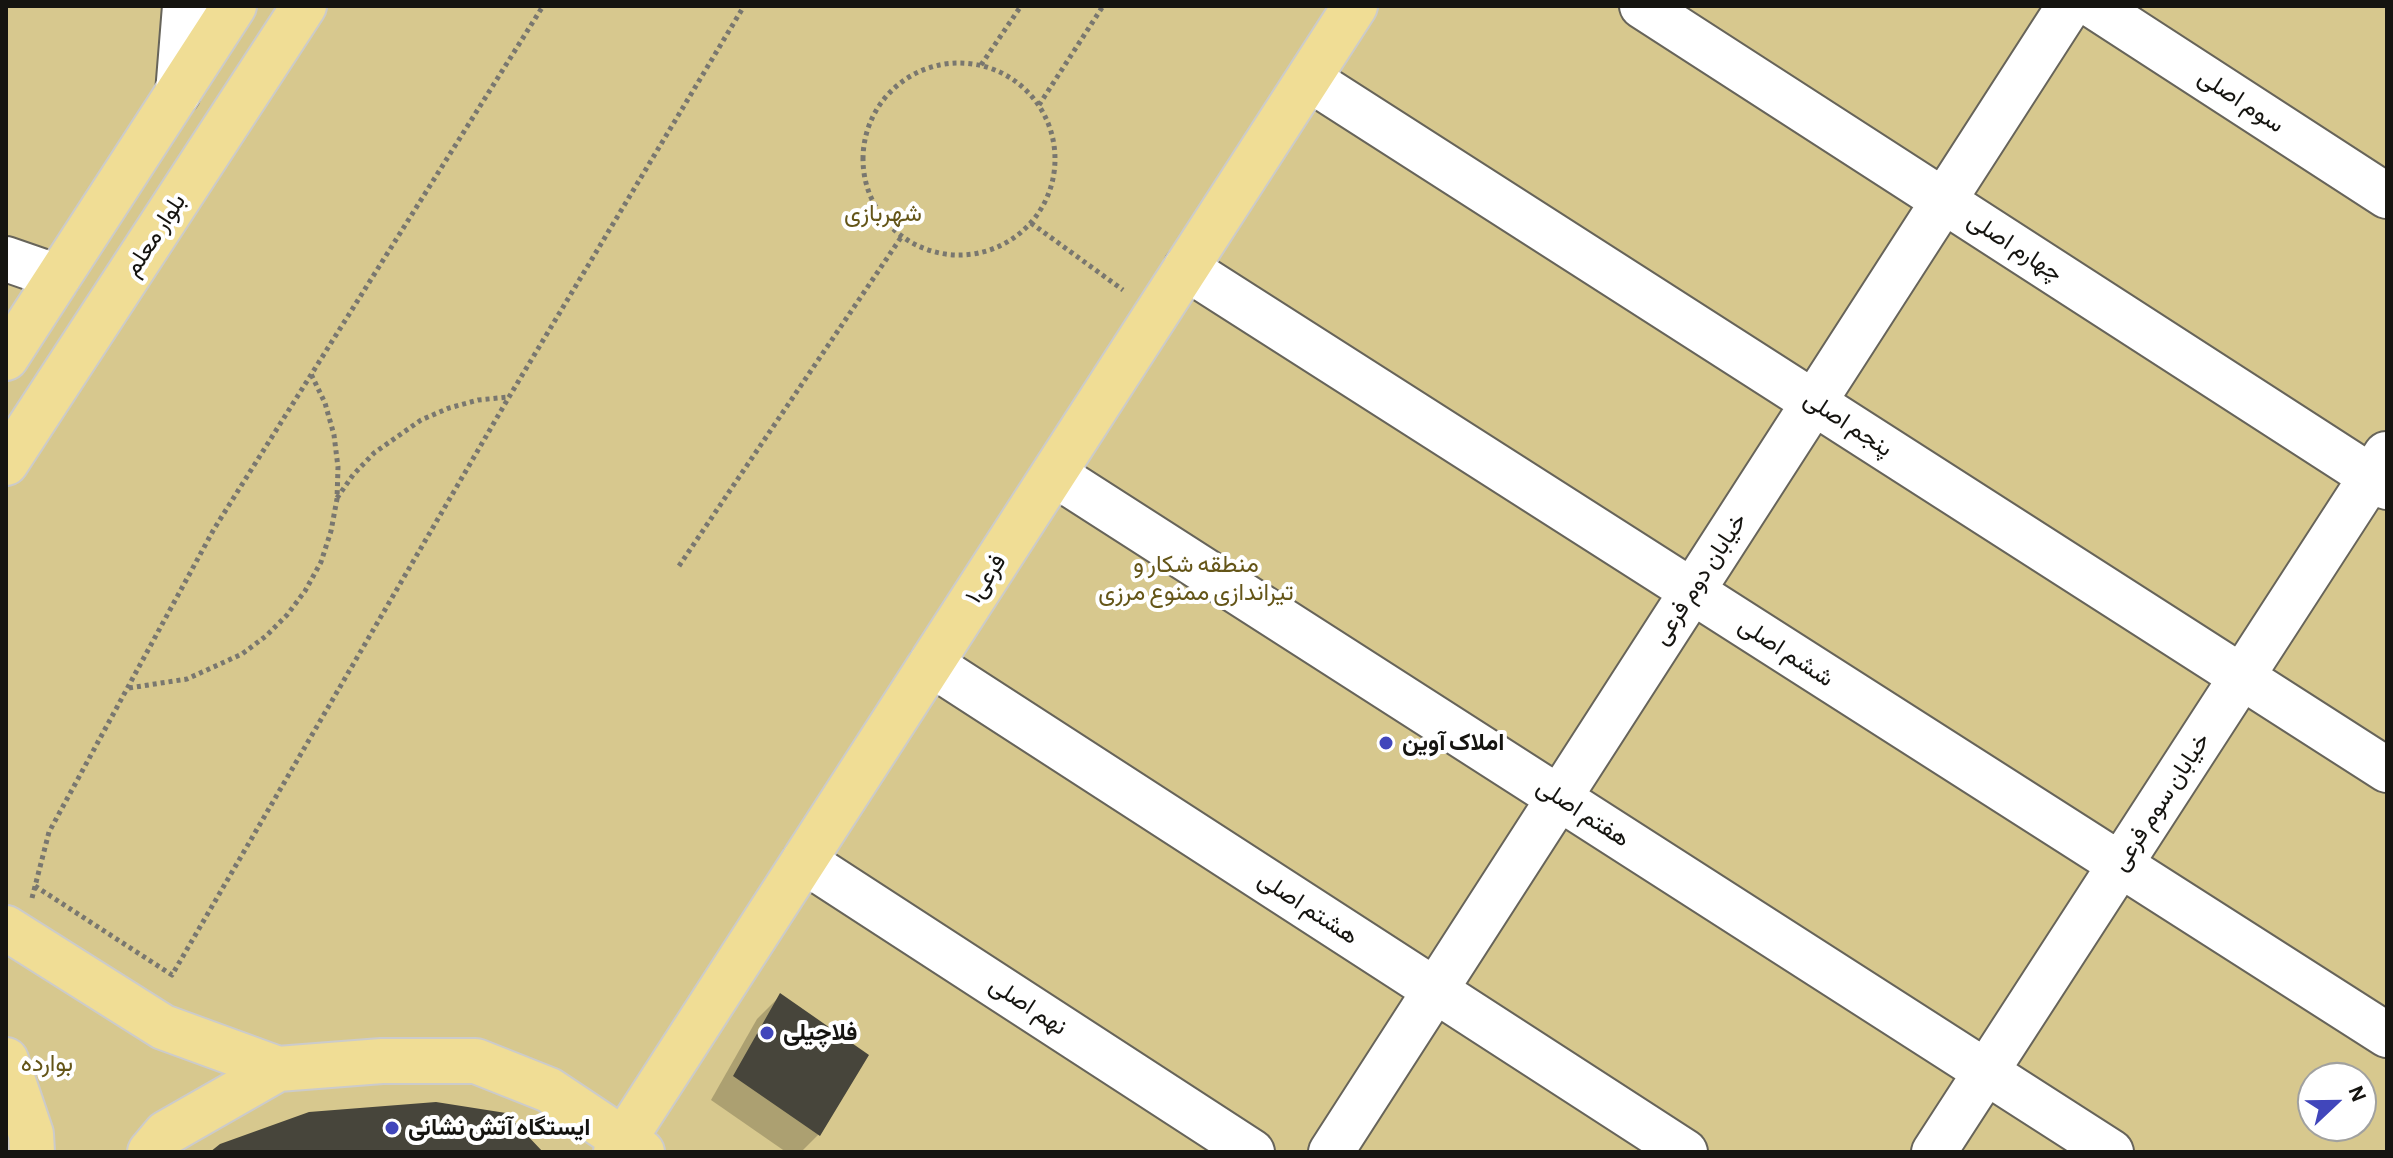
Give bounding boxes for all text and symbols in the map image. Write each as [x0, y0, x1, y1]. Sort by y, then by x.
street label: سوم اصلی [2193, 63, 2289, 139]
street label: بلوار معلم [118, 188, 192, 282]
park label: شهربازی [844, 200, 922, 228]
street label: چهارم اصلی [1962, 206, 2068, 288]
street label: پنجم اصلی [1798, 385, 1898, 463]
street label: خیابان دوم فرعی [1647, 508, 1753, 650]
street label: فرعی۱ [959, 549, 1013, 609]
park label: منطقه شکار و تیراندازی ممنوع مرزی [1098, 551, 1294, 607]
street label: ششم اصلی [1733, 611, 1839, 693]
street label: خیابان سوم فرعی [2106, 728, 2216, 876]
place label: املاک آوین [1402, 729, 1504, 757]
marker: املاک آوین [1377, 734, 1395, 752]
street label: هفتم اصلی [1531, 772, 1635, 854]
street label: هشتم اصلی [1253, 865, 1363, 951]
street label: نهم اصلی [984, 970, 1072, 1042]
place label: فلاچیلی [783, 1019, 857, 1047]
marker: فلاچیلی [758, 1024, 776, 1042]
park label: بوارده [21, 1050, 73, 1078]
north arrow [2297, 1062, 2377, 1142]
text: N [2344, 1083, 2370, 1105]
place label: ایستگاه آتش نشانی [408, 1114, 590, 1142]
marker: ایستگاه آتش نشانی [383, 1119, 401, 1137]

